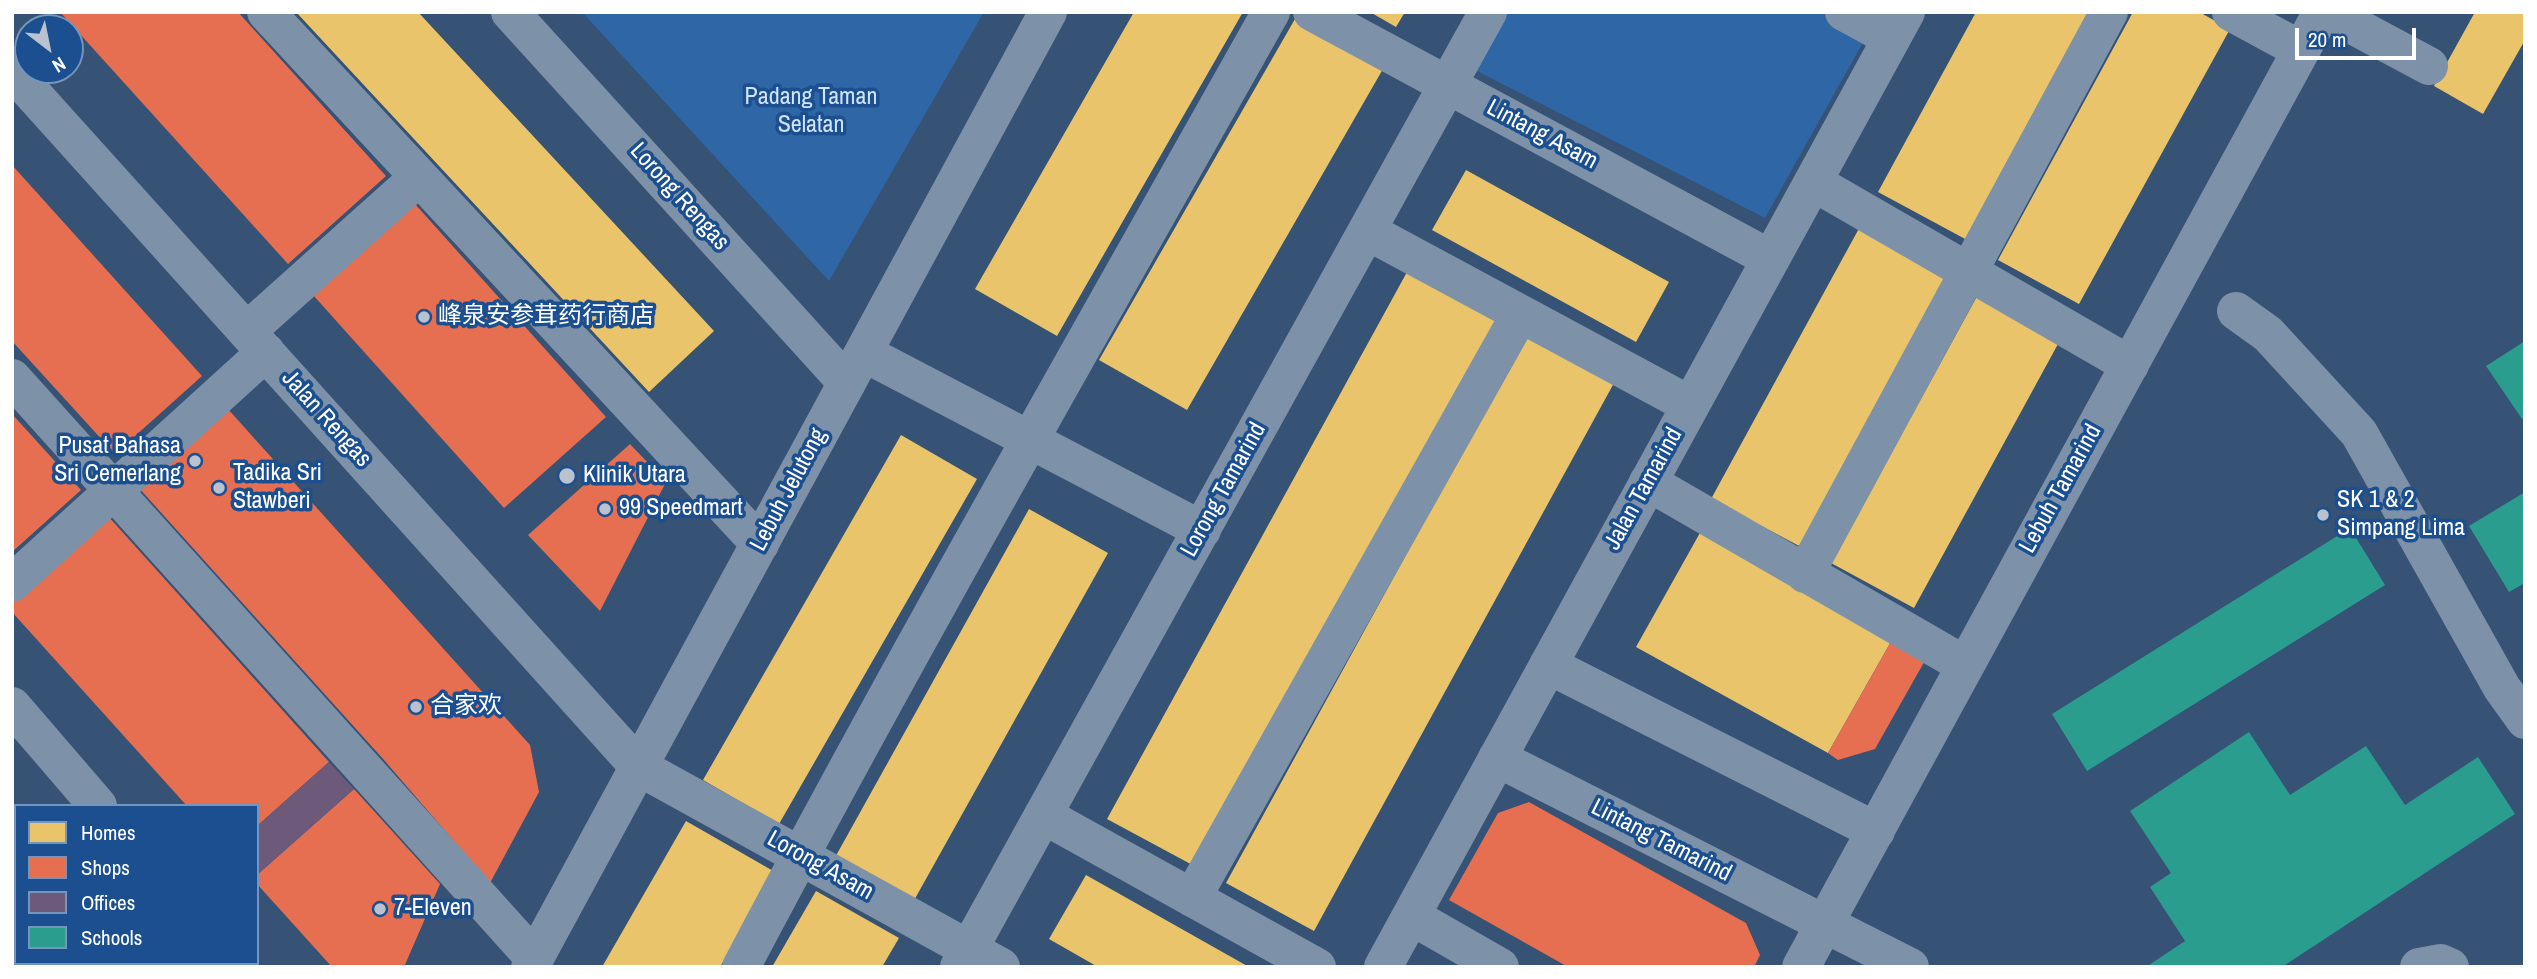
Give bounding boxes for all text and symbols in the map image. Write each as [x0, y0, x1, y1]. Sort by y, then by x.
north arrow [14, 14, 84, 84]
scale bar [2299, 14, 2420, 58]
text: 20 m [2308, 25, 2346, 54]
text: N [47, 51, 71, 79]
park label: Padang Taman Selatan [745, 84, 877, 140]
street label: Lintang Asam [1482, 94, 1602, 176]
street label: Lorong Rengas [623, 137, 735, 257]
place label: 峰泉安参茸药行商店 [438, 303, 654, 331]
marker: 峰泉安参茸药行商店 [416, 309, 432, 325]
street label: Jalan Rengas [275, 365, 377, 473]
street label: Lorong Tamarind [1175, 418, 1273, 562]
street label: Lebuh Tamarind [2014, 420, 2108, 558]
street label: Jalan Tamarind [1599, 423, 1689, 555]
street label: Lebuh Jelutong [745, 424, 833, 556]
place label: Pusat Bahasa Sri Cemerlang [54, 433, 181, 489]
marker: Pusat Bahasa Sri Cemerlang [187, 453, 203, 469]
place label: Tadika Sri Stawberi [233, 460, 322, 516]
place label: Klinik Utara [583, 462, 686, 490]
marker: Klinik Utara [557, 466, 577, 486]
marker: Tadika Sri Stawberi [211, 480, 227, 496]
place label: SK 1 & 2 Simpang Lima [2337, 487, 2465, 543]
place label: 99 Speedmart [619, 495, 743, 523]
marker: 99 Speedmart [597, 501, 613, 517]
marker: SK 1 & 2 Simpang Lima [2315, 507, 2331, 523]
place label: 合家欢 [430, 693, 502, 721]
marker: 合家欢 [408, 699, 424, 715]
street label: Lintang Tamarind [1586, 793, 1736, 889]
legend [14, 804, 259, 965]
text: Homes [81, 818, 136, 847]
street label: Lorong Asam [762, 825, 878, 907]
text: Shops [81, 853, 130, 882]
text: Offices [81, 888, 135, 917]
place label: 7-Eleven [394, 895, 472, 923]
marker: 7-Eleven [372, 901, 388, 917]
text: Schools [81, 923, 142, 952]

